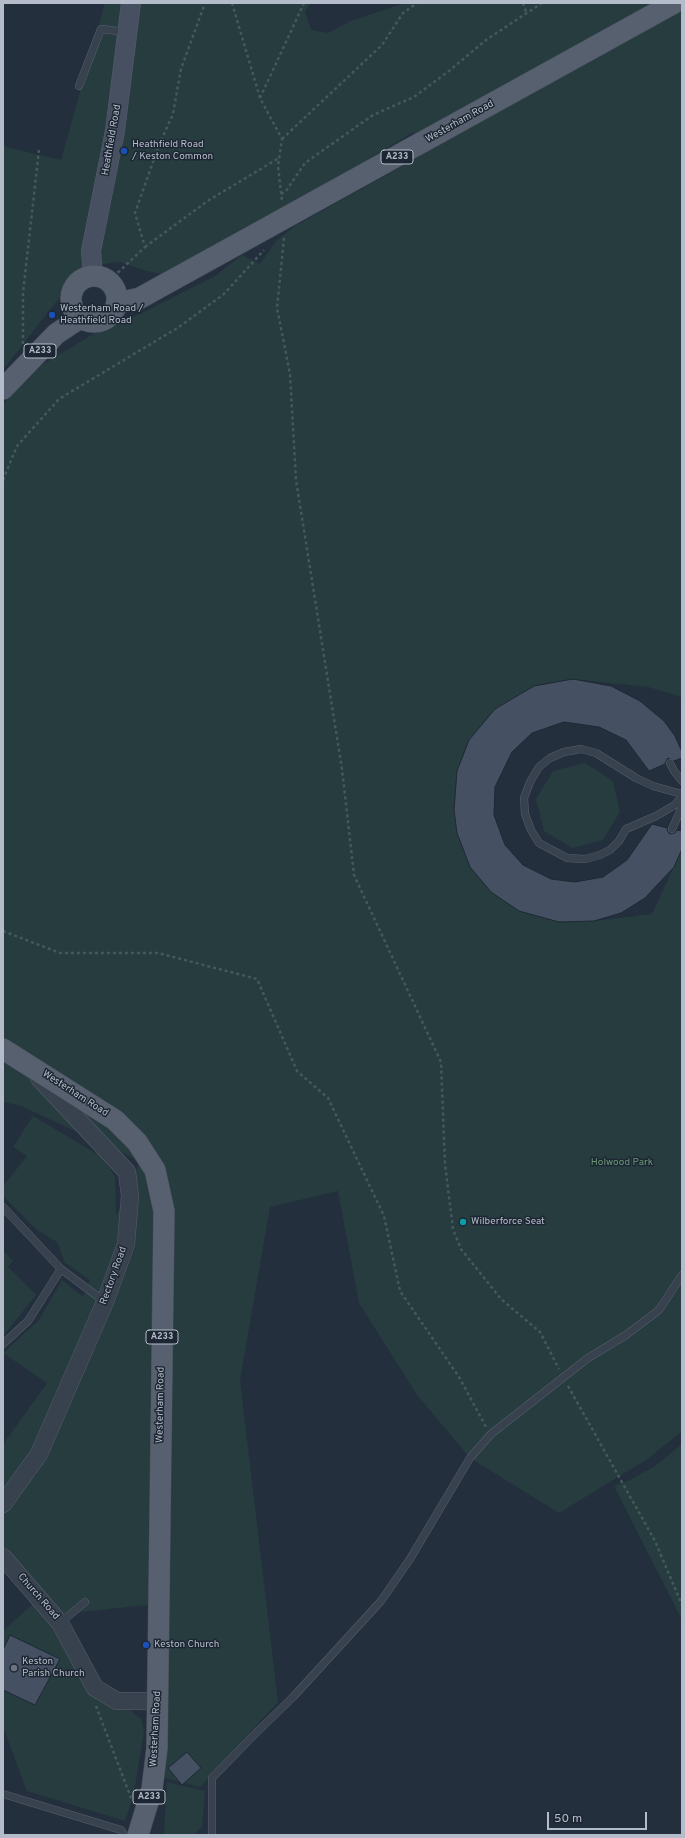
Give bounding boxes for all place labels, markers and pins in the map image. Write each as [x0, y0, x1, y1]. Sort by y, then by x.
place label: Heathfield Road / Keston Common [132, 139, 213, 162]
marker: Heathfield Road / Keston Common [119, 146, 129, 156]
place label: Westerham Road / Heathfield Road [60, 303, 143, 326]
marker: Westerham Road / Heathfield Road [47, 310, 57, 320]
place label: Wilberforce Seat [471, 1216, 545, 1228]
marker: Wilberforce Seat [458, 1217, 468, 1227]
place label: Keston Church [154, 1639, 219, 1651]
marker: Keston Church [141, 1640, 151, 1650]
place label: Keston Parish Church [22, 1656, 85, 1680]
marker: Keston Parish Church [9, 1663, 19, 1673]

